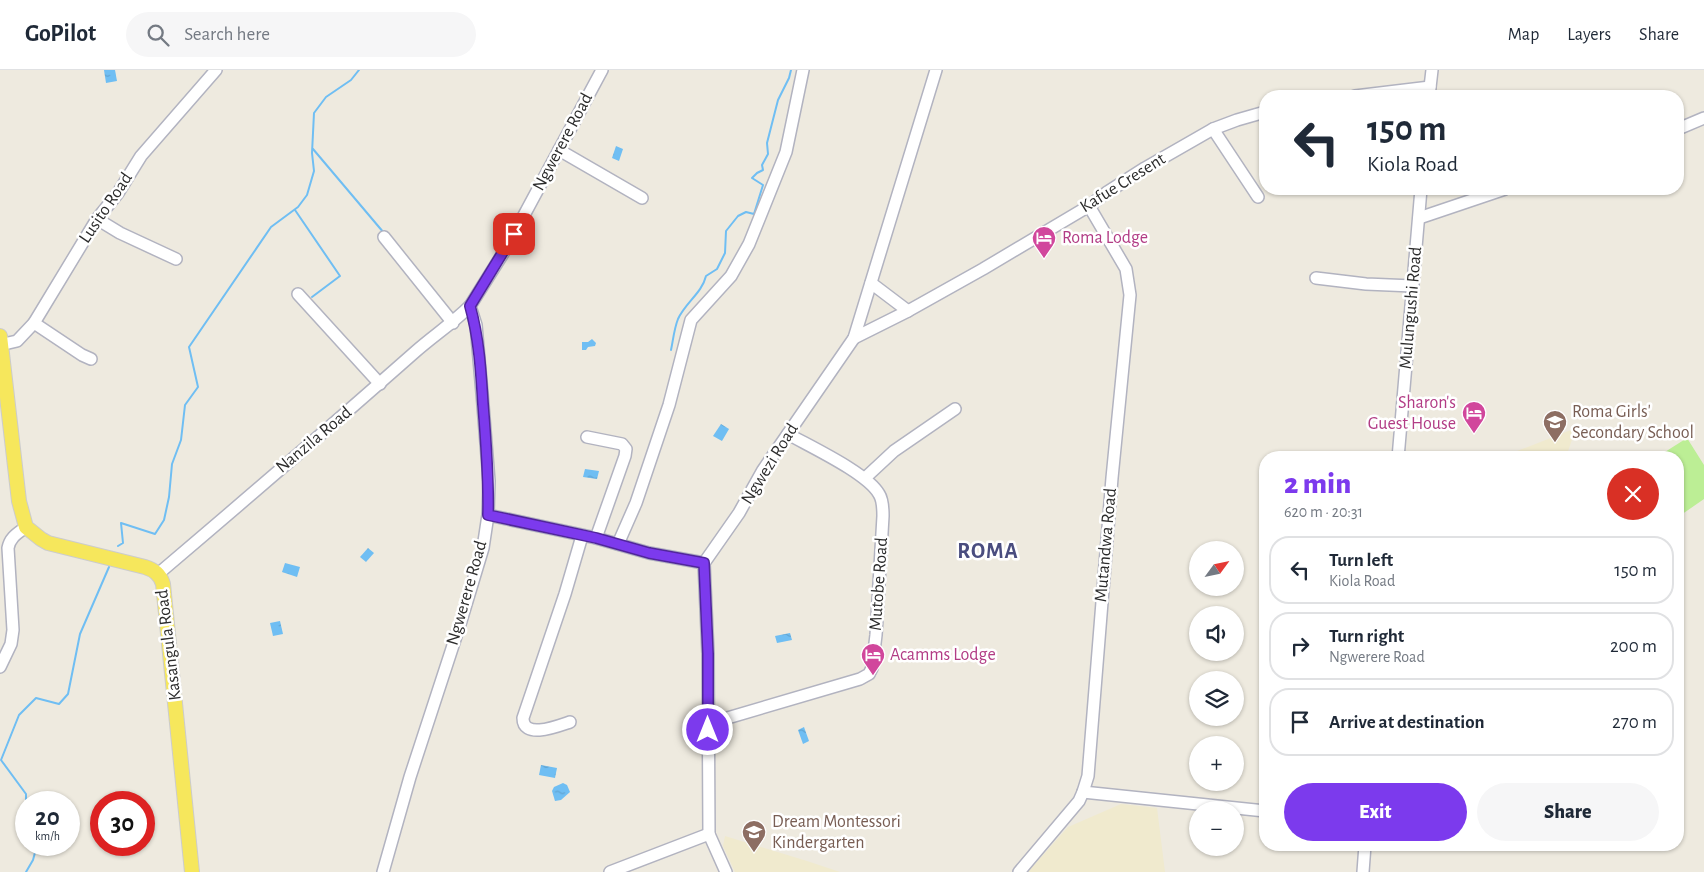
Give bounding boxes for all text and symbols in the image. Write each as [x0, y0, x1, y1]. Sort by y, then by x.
search box [126, 12, 476, 57]
icon: search [144, 21, 172, 49]
text: GoPilot [25, 22, 96, 46]
text: Search here [184, 25, 270, 44]
text: Map [1508, 26, 1539, 44]
text: Layers [1567, 26, 1611, 44]
text: Share [1639, 26, 1679, 44]
street label: Ngwerere Road [530, 90, 596, 194]
icon: left [1284, 110, 1349, 175]
text: 150 m [1367, 112, 1447, 147]
street label: Kafue Cresent [1077, 150, 1169, 216]
text: Kiola Road [1367, 153, 1458, 175]
street label: Lusito Road [76, 169, 136, 247]
pin [493, 213, 535, 255]
icon: arrive [500, 220, 528, 248]
hotel icon: Roma Lodge [1031, 225, 1057, 259]
place label: Roma Lodge [1062, 229, 1148, 247]
street label: Mulungushi Road [1397, 246, 1425, 370]
place label: Sharon's Guest House [1368, 394, 1456, 433]
hotel icon: Sharon's Guest House [1461, 400, 1487, 434]
street label: Nanzila Road [273, 403, 355, 477]
place label: Roma Girls' Secondary School [1572, 403, 1694, 442]
school or university icon: Roma Girls' Secondary School [1542, 409, 1568, 443]
street label: Ngwezi Road [738, 420, 802, 508]
button: close [1607, 468, 1659, 520]
text: 2 min [1284, 469, 1351, 499]
street label: Mutandwa Road [1092, 487, 1120, 603]
text: 620 m · 20:31 [1284, 504, 1363, 520]
street label: Mutobe Road [867, 537, 891, 631]
street label: Ngwerere Road [443, 539, 491, 647]
district label: ROMA [957, 540, 1019, 562]
north arrow [1189, 541, 1244, 596]
map controls [1189, 541, 1244, 856]
text: Turn left [1329, 551, 1393, 570]
icon: left [1286, 556, 1314, 584]
text: 150 m [1614, 561, 1657, 580]
text: Kiola Road [1329, 573, 1395, 589]
street label: Kasangula Road [153, 589, 185, 701]
button: sound [1189, 606, 1244, 661]
text: Turn right [1329, 627, 1404, 646]
icon: right [1286, 632, 1314, 660]
text: 200 m [1610, 637, 1657, 656]
hotel icon: Acamms Lodge [860, 642, 886, 676]
place label: Acamms Lodge [890, 646, 996, 664]
text: Ngwerere Road [1329, 649, 1425, 665]
button: layers [1189, 671, 1244, 726]
position arrow [681, 703, 733, 755]
icon: arrive [1286, 708, 1314, 736]
text: Arrive at destination [1329, 713, 1485, 732]
text: 270 m [1612, 713, 1657, 732]
button: + [1189, 736, 1244, 791]
button: Exit [1284, 783, 1467, 841]
button: Share [1477, 783, 1659, 841]
speed limit sign: 30 [90, 791, 155, 856]
button: − [1189, 801, 1244, 856]
text: 20 [35, 805, 60, 830]
place label: Dream Montessori Kindergarten [772, 813, 901, 852]
school or university icon: Dream Montessori Kindergarten [741, 819, 767, 853]
text: km/h [35, 830, 60, 842]

